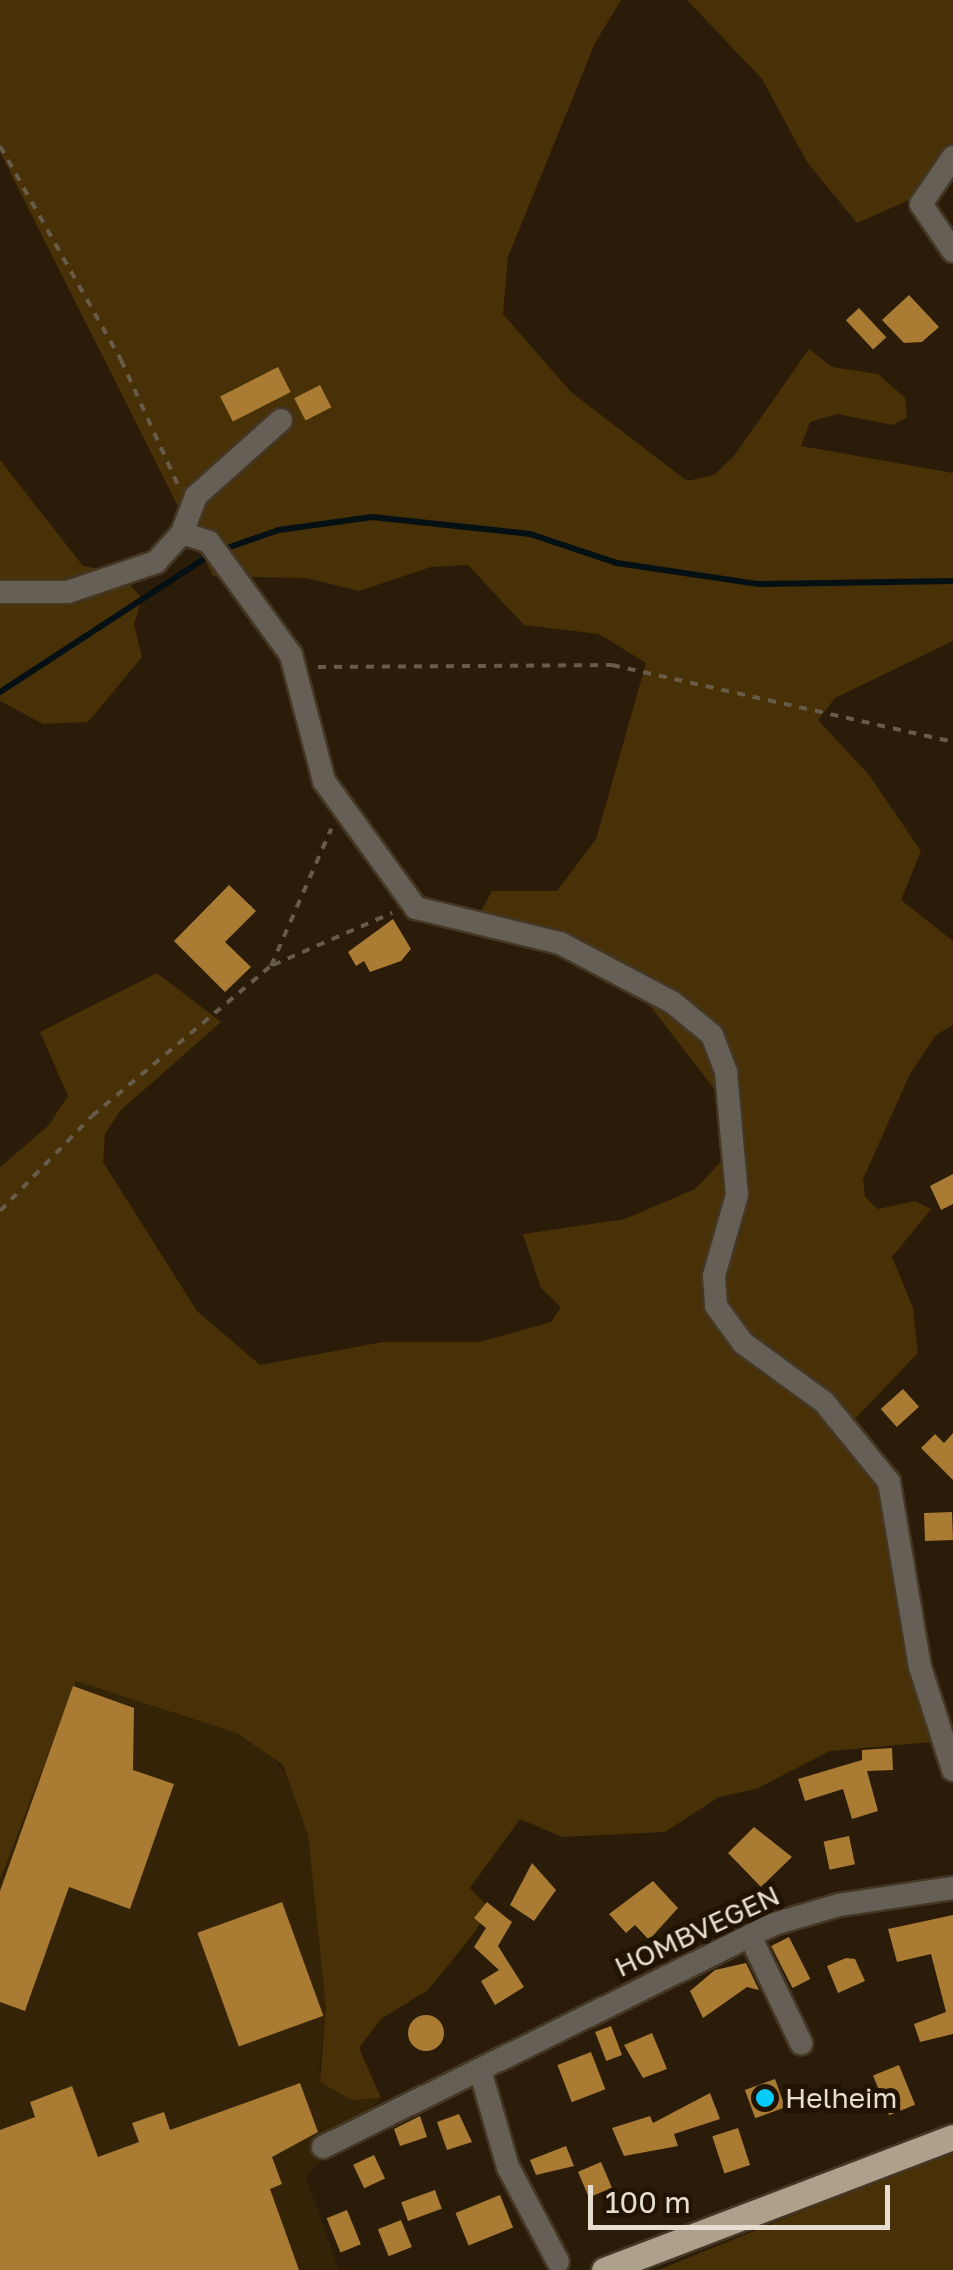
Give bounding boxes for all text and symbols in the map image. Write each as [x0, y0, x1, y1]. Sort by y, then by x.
street label: HOMBVEGEN [609, 1878, 785, 1984]
place label: Helheim [785, 2081, 897, 2115]
marker: Helheim [754, 2087, 776, 2109]
scale bar [593, 2165, 896, 2227]
text: 100 m [605, 2184, 691, 2220]

